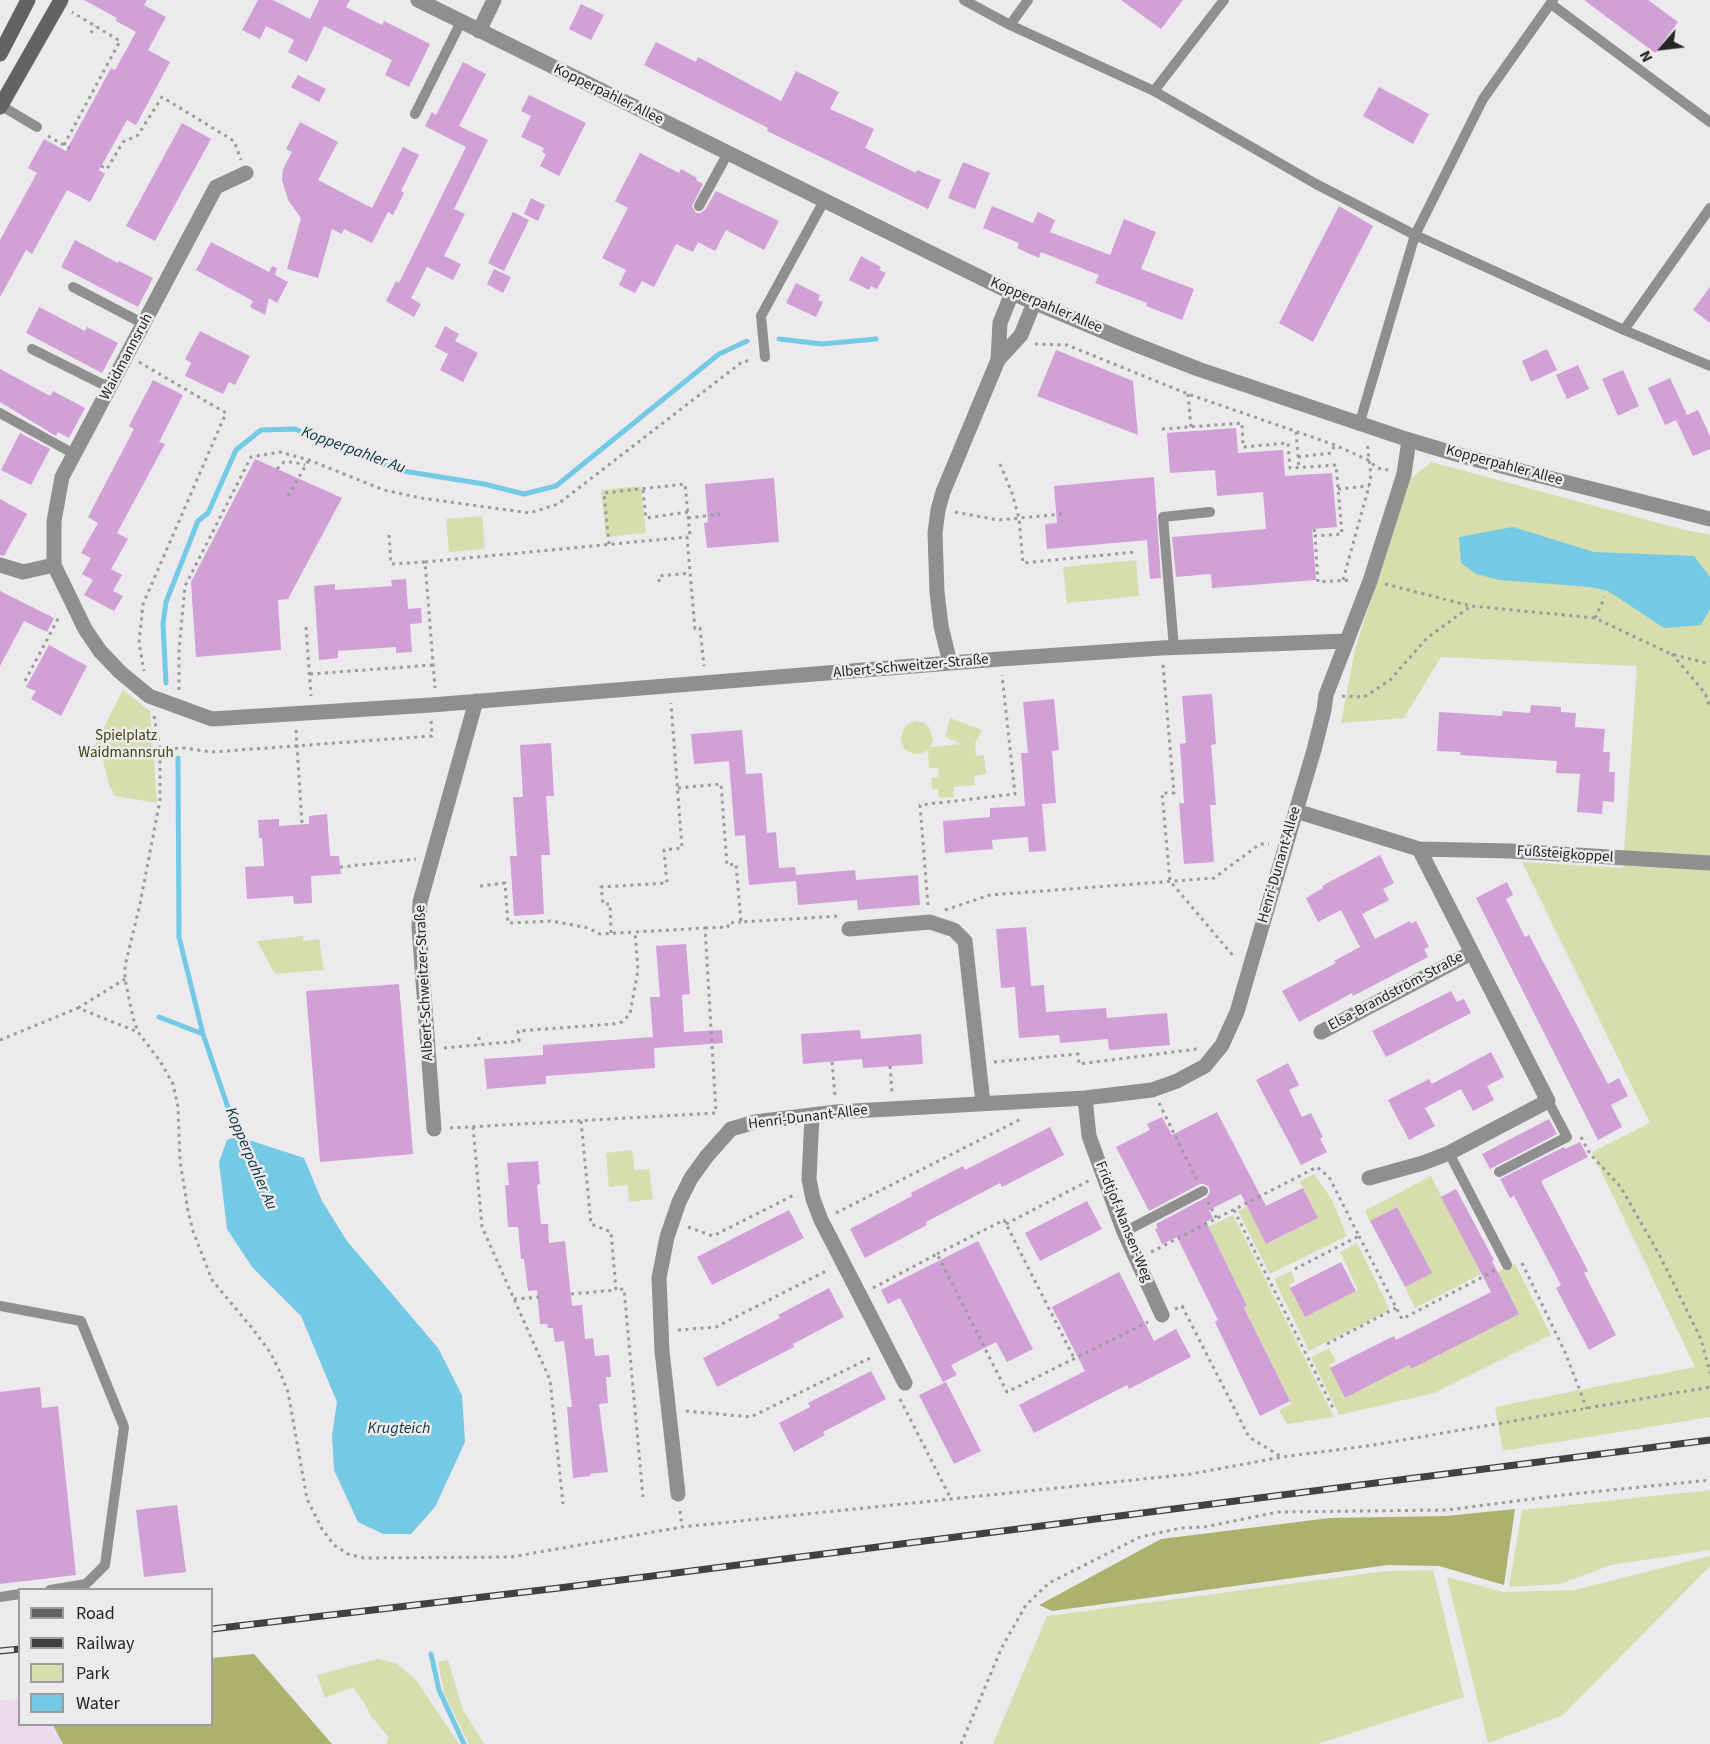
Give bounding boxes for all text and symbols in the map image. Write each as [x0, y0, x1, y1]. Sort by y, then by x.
north arrow [1632, 18, 1692, 78]
text: N [1634, 47, 1658, 66]
street label: Kopperpahler Allee [550, 61, 666, 129]
street label: Kopperpahler Allee [987, 274, 1105, 338]
street label: Waidmannsruh [97, 311, 157, 403]
water label: Kopperpahler Au [298, 423, 408, 479]
street label: Kopperpahler Allee [1444, 442, 1564, 490]
street label: Albert-Schweitzer-Straße [832, 651, 990, 683]
park label: Spielplatz Waidmannsruh [78, 728, 174, 763]
street label: Henri-Dunant-Allee [1255, 805, 1305, 925]
street label: Fußsteigkoppel [1516, 843, 1614, 867]
street label: Albert-Schweitzer-Straße [412, 905, 438, 1061]
street label: Elsa-Brandström-Straße [1325, 949, 1467, 1035]
street label: Henri-Dunant-Allee [747, 1102, 869, 1134]
water label: Kopperpahler Au [220, 1105, 280, 1213]
street label: Fridtjof-Nansen-Weg [1091, 1159, 1155, 1285]
water label: Krugteich [368, 1419, 430, 1439]
legend [18, 1588, 213, 1726]
text: Road [76, 1601, 115, 1626]
text: Railway [76, 1631, 135, 1656]
text: Park [76, 1661, 110, 1686]
text: Water [76, 1691, 120, 1716]

